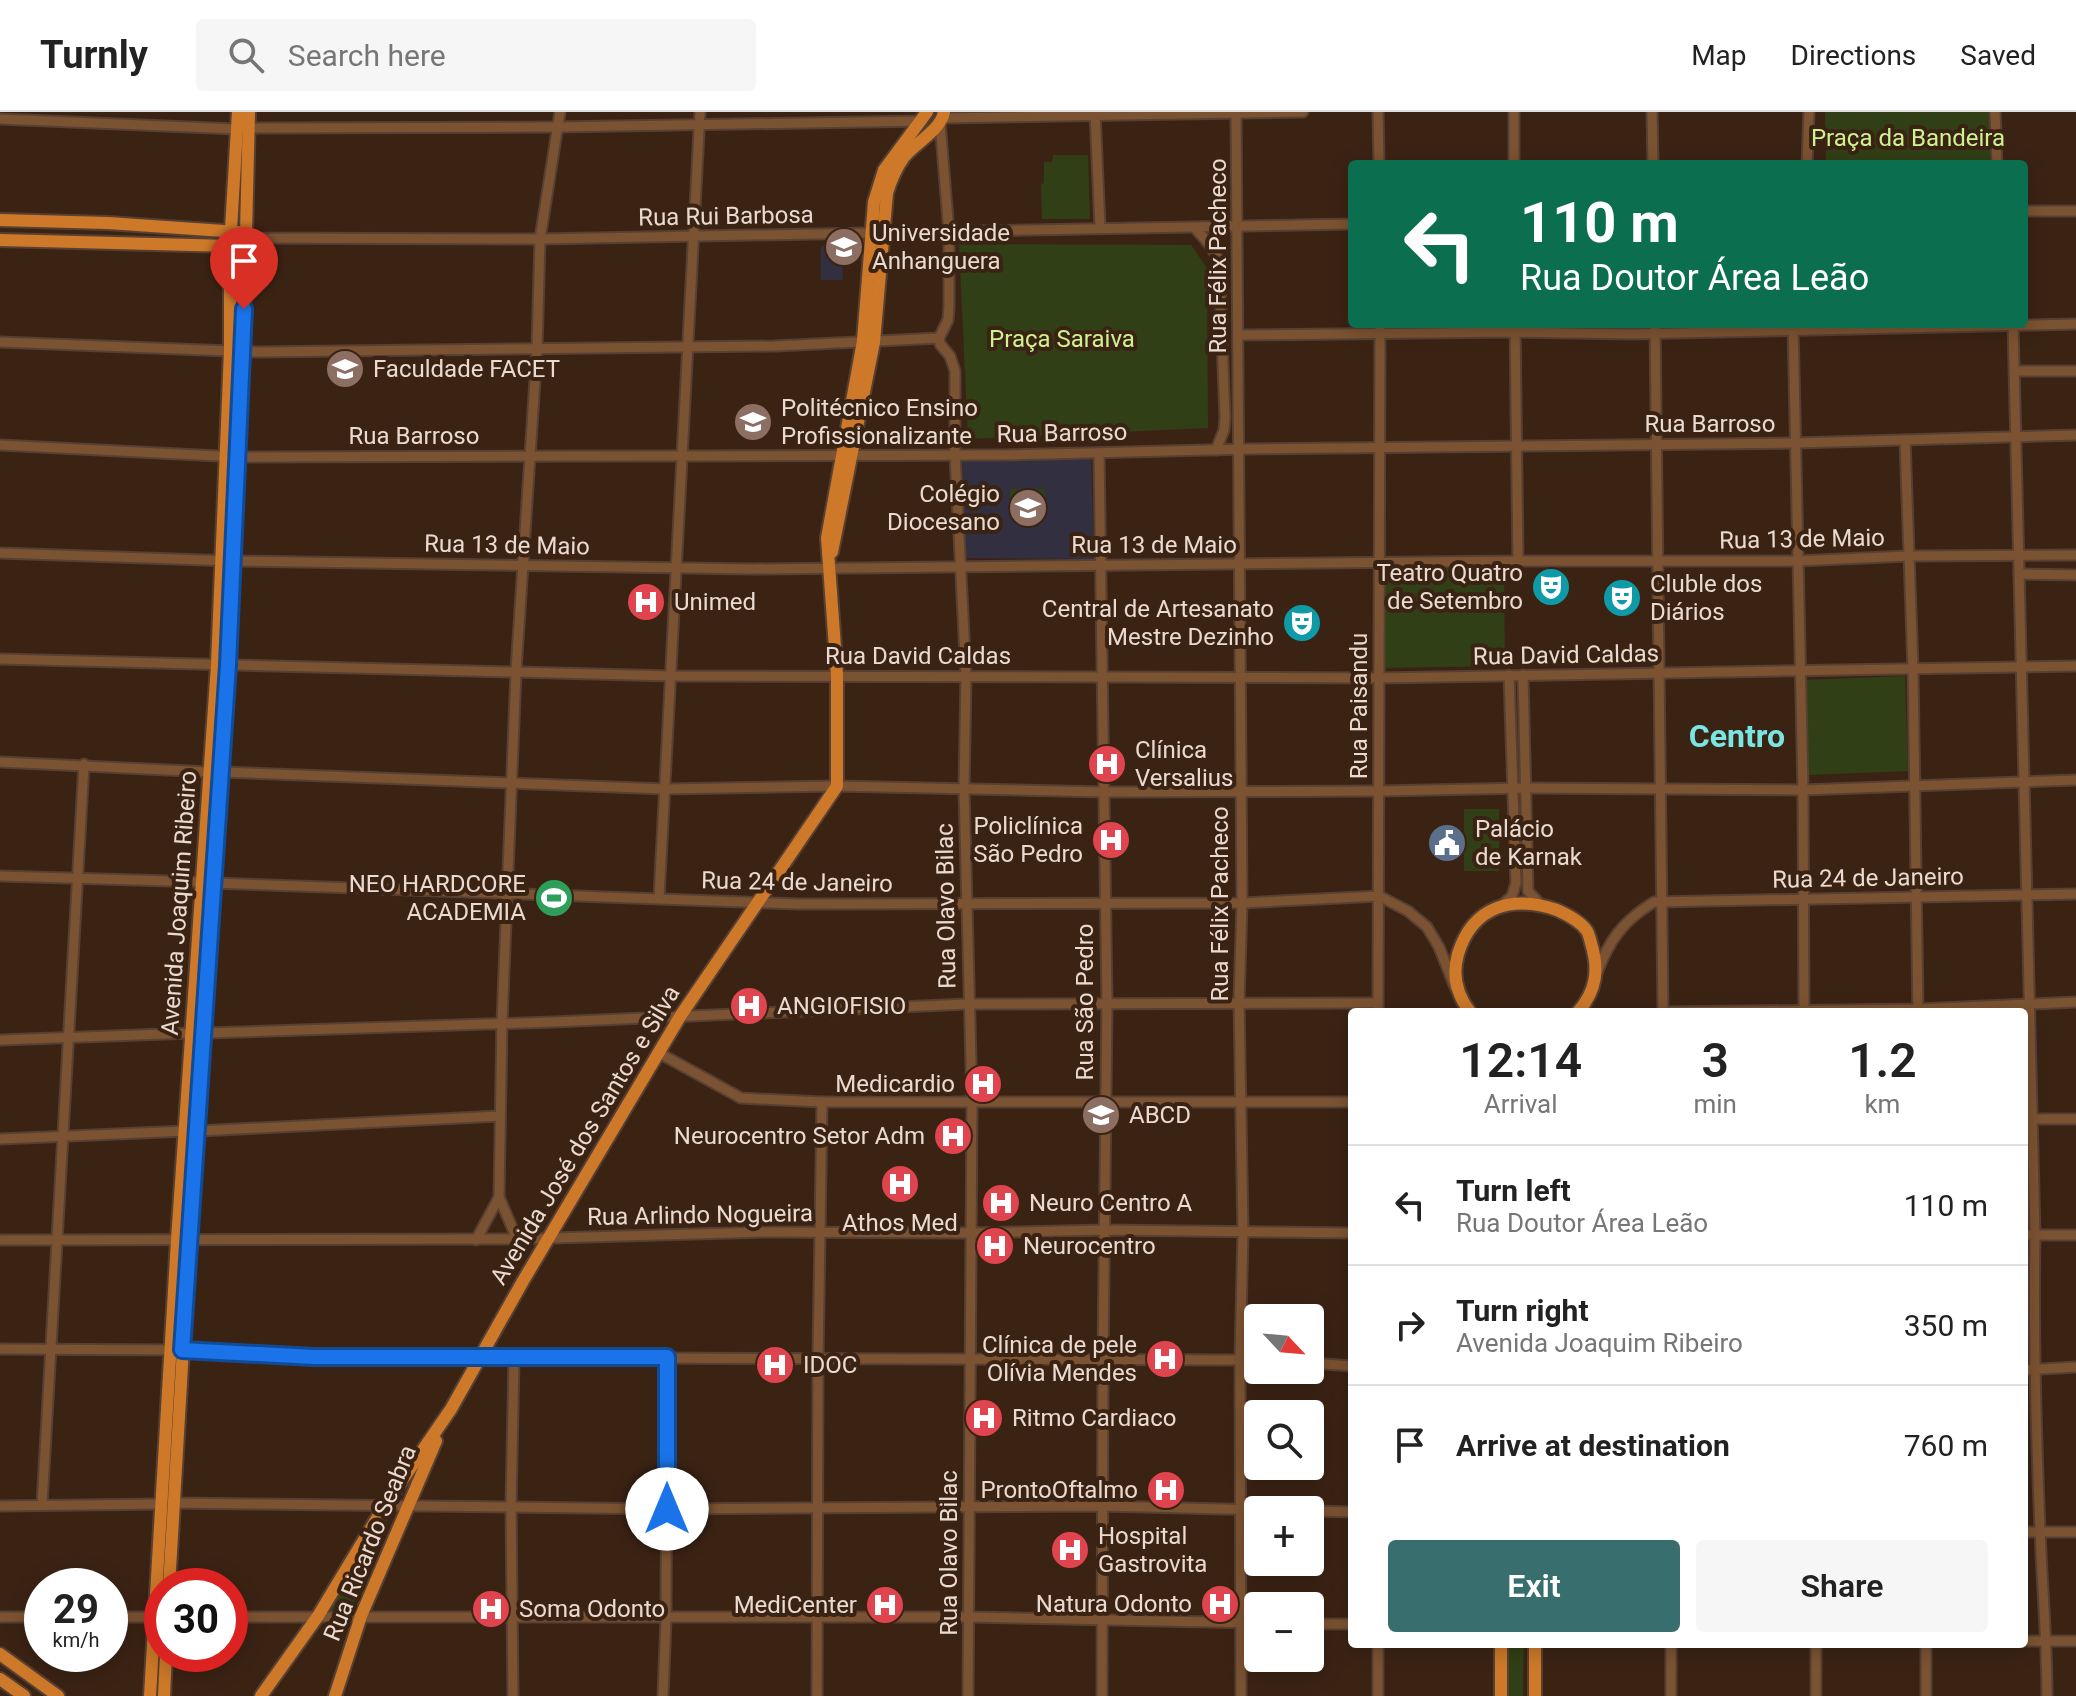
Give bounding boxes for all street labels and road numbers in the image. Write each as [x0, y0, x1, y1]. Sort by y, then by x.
street label: Rua Félix Pacheco [1204, 158, 1232, 354]
street label: Rua Rui Barbosa [638, 200, 814, 232]
street label: Rua Barroso [1645, 410, 1775, 438]
street label: Rua Barroso [996, 418, 1128, 448]
street label: Rua Barroso [349, 422, 479, 450]
street label: Rua 13 de Maio [1719, 524, 1885, 554]
street label: Rua 13 de Maio [424, 530, 590, 560]
street label: Rua 13 de Maio [1071, 531, 1237, 559]
street label: Rua Paisandu [1345, 633, 1373, 779]
street label: Rua David Caldas [1473, 639, 1659, 671]
street label: Rua David Caldas [825, 642, 1011, 670]
street label: Avenida Joaquim Ribeiro [156, 770, 202, 1036]
street label: Rua Félix Pacheco [1206, 806, 1234, 1002]
street label: Rua Olavo Bilac [931, 823, 961, 989]
street label: Rua 24 de Janeiro [1772, 862, 1964, 894]
street label: Rua 24 de Janeiro [701, 866, 893, 898]
street label: Rua São Pedro [1071, 924, 1099, 1080]
street label: Avenida José dos Santos e Silva [484, 980, 686, 1290]
street label: Rua Arlindo Nogueira [587, 1199, 813, 1231]
street label: Rua Ricardo Seabra [318, 1441, 422, 1645]
street label: Rua Olavo Bilac [935, 1470, 963, 1636]

